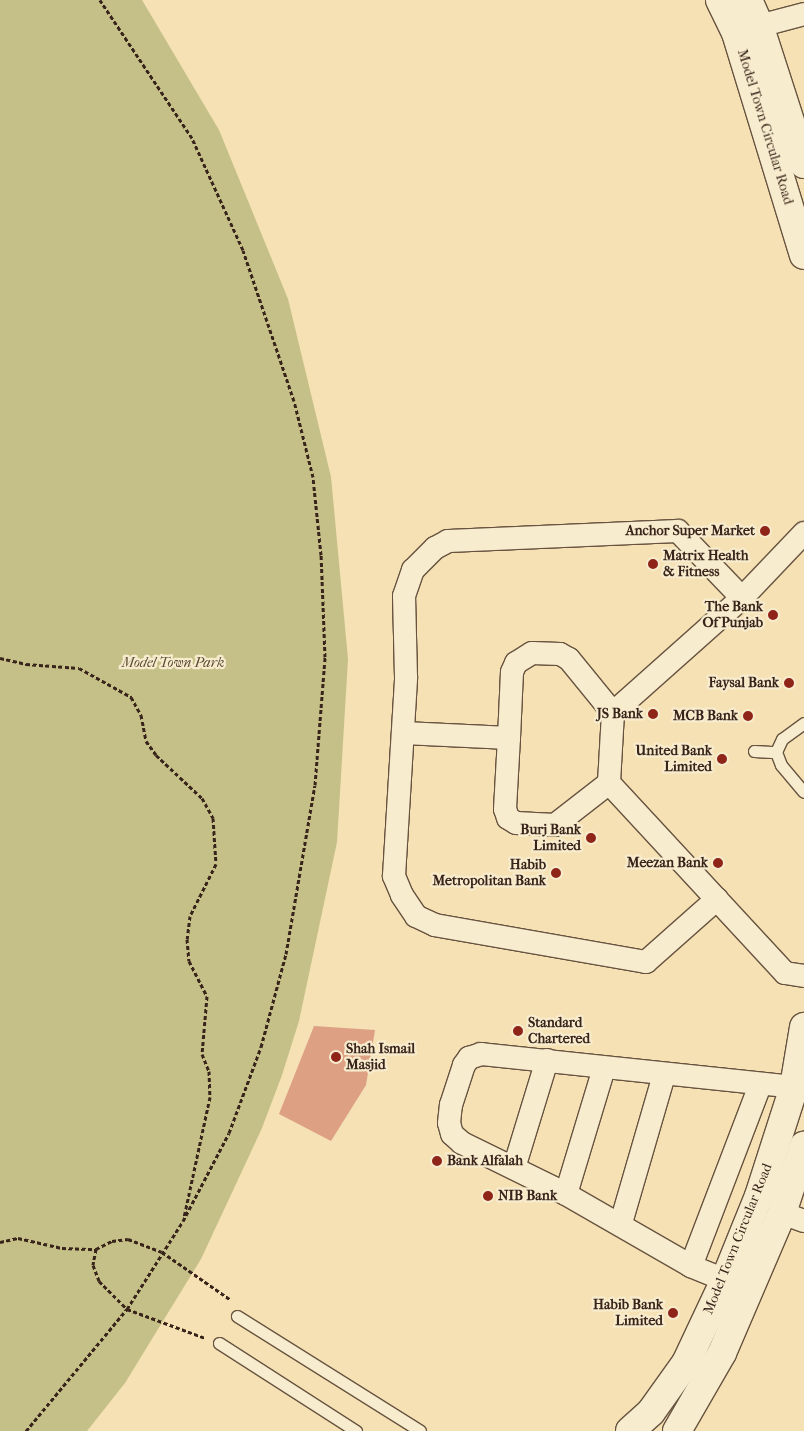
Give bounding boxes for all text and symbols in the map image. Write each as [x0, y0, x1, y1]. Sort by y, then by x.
street label: Model Town Circular Road [733, 47, 797, 207]
place label: Anchor Super Market [625, 523, 755, 539]
marker: Anchor Super Market [759, 525, 771, 537]
place label: Matrix Health & Fitness [663, 548, 749, 580]
marker: Matrix Health & Fitness [647, 558, 659, 570]
place label: The Bank Of Punjab [702, 599, 763, 632]
marker: The Bank Of Punjab [767, 609, 779, 621]
park label: Model Town Park [122, 655, 224, 671]
place label: Faysal Bank [708, 675, 779, 691]
marker: Faysal Bank [783, 677, 795, 689]
place label: JS Bank [597, 706, 643, 722]
marker: JS Bank [647, 708, 659, 720]
place label: MCB Bank [673, 708, 738, 724]
marker: MCB Bank [742, 710, 754, 722]
place label: United Bank Limited [635, 743, 712, 776]
marker: United Bank Limited [716, 753, 728, 765]
place label: Burj Bank Limited [520, 822, 581, 854]
marker: Burj Bank Limited [585, 832, 597, 844]
place label: Meezan Bank [627, 855, 708, 871]
place label: Habib Metropolitan Bank [432, 857, 546, 890]
marker: Meezan Bank [712, 857, 724, 869]
marker: Habib Metropolitan Bank [550, 867, 562, 879]
place label: Standard Chartered [528, 1015, 590, 1048]
marker: Standard Chartered [512, 1025, 524, 1037]
place label: Shah Ismail Masjid [346, 1041, 415, 1074]
marker: Shah Ismail Masjid [330, 1051, 342, 1063]
place label: Bank Alfalah [447, 1153, 523, 1169]
marker: Bank Alfalah [431, 1155, 443, 1167]
street label: Model Town Circular Road [700, 1161, 776, 1317]
place label: NIB Bank [498, 1188, 557, 1204]
marker: NIB Bank [482, 1190, 494, 1202]
place label: Habib Bank Limited [593, 1297, 663, 1330]
marker: Habib Bank Limited [667, 1307, 679, 1319]

